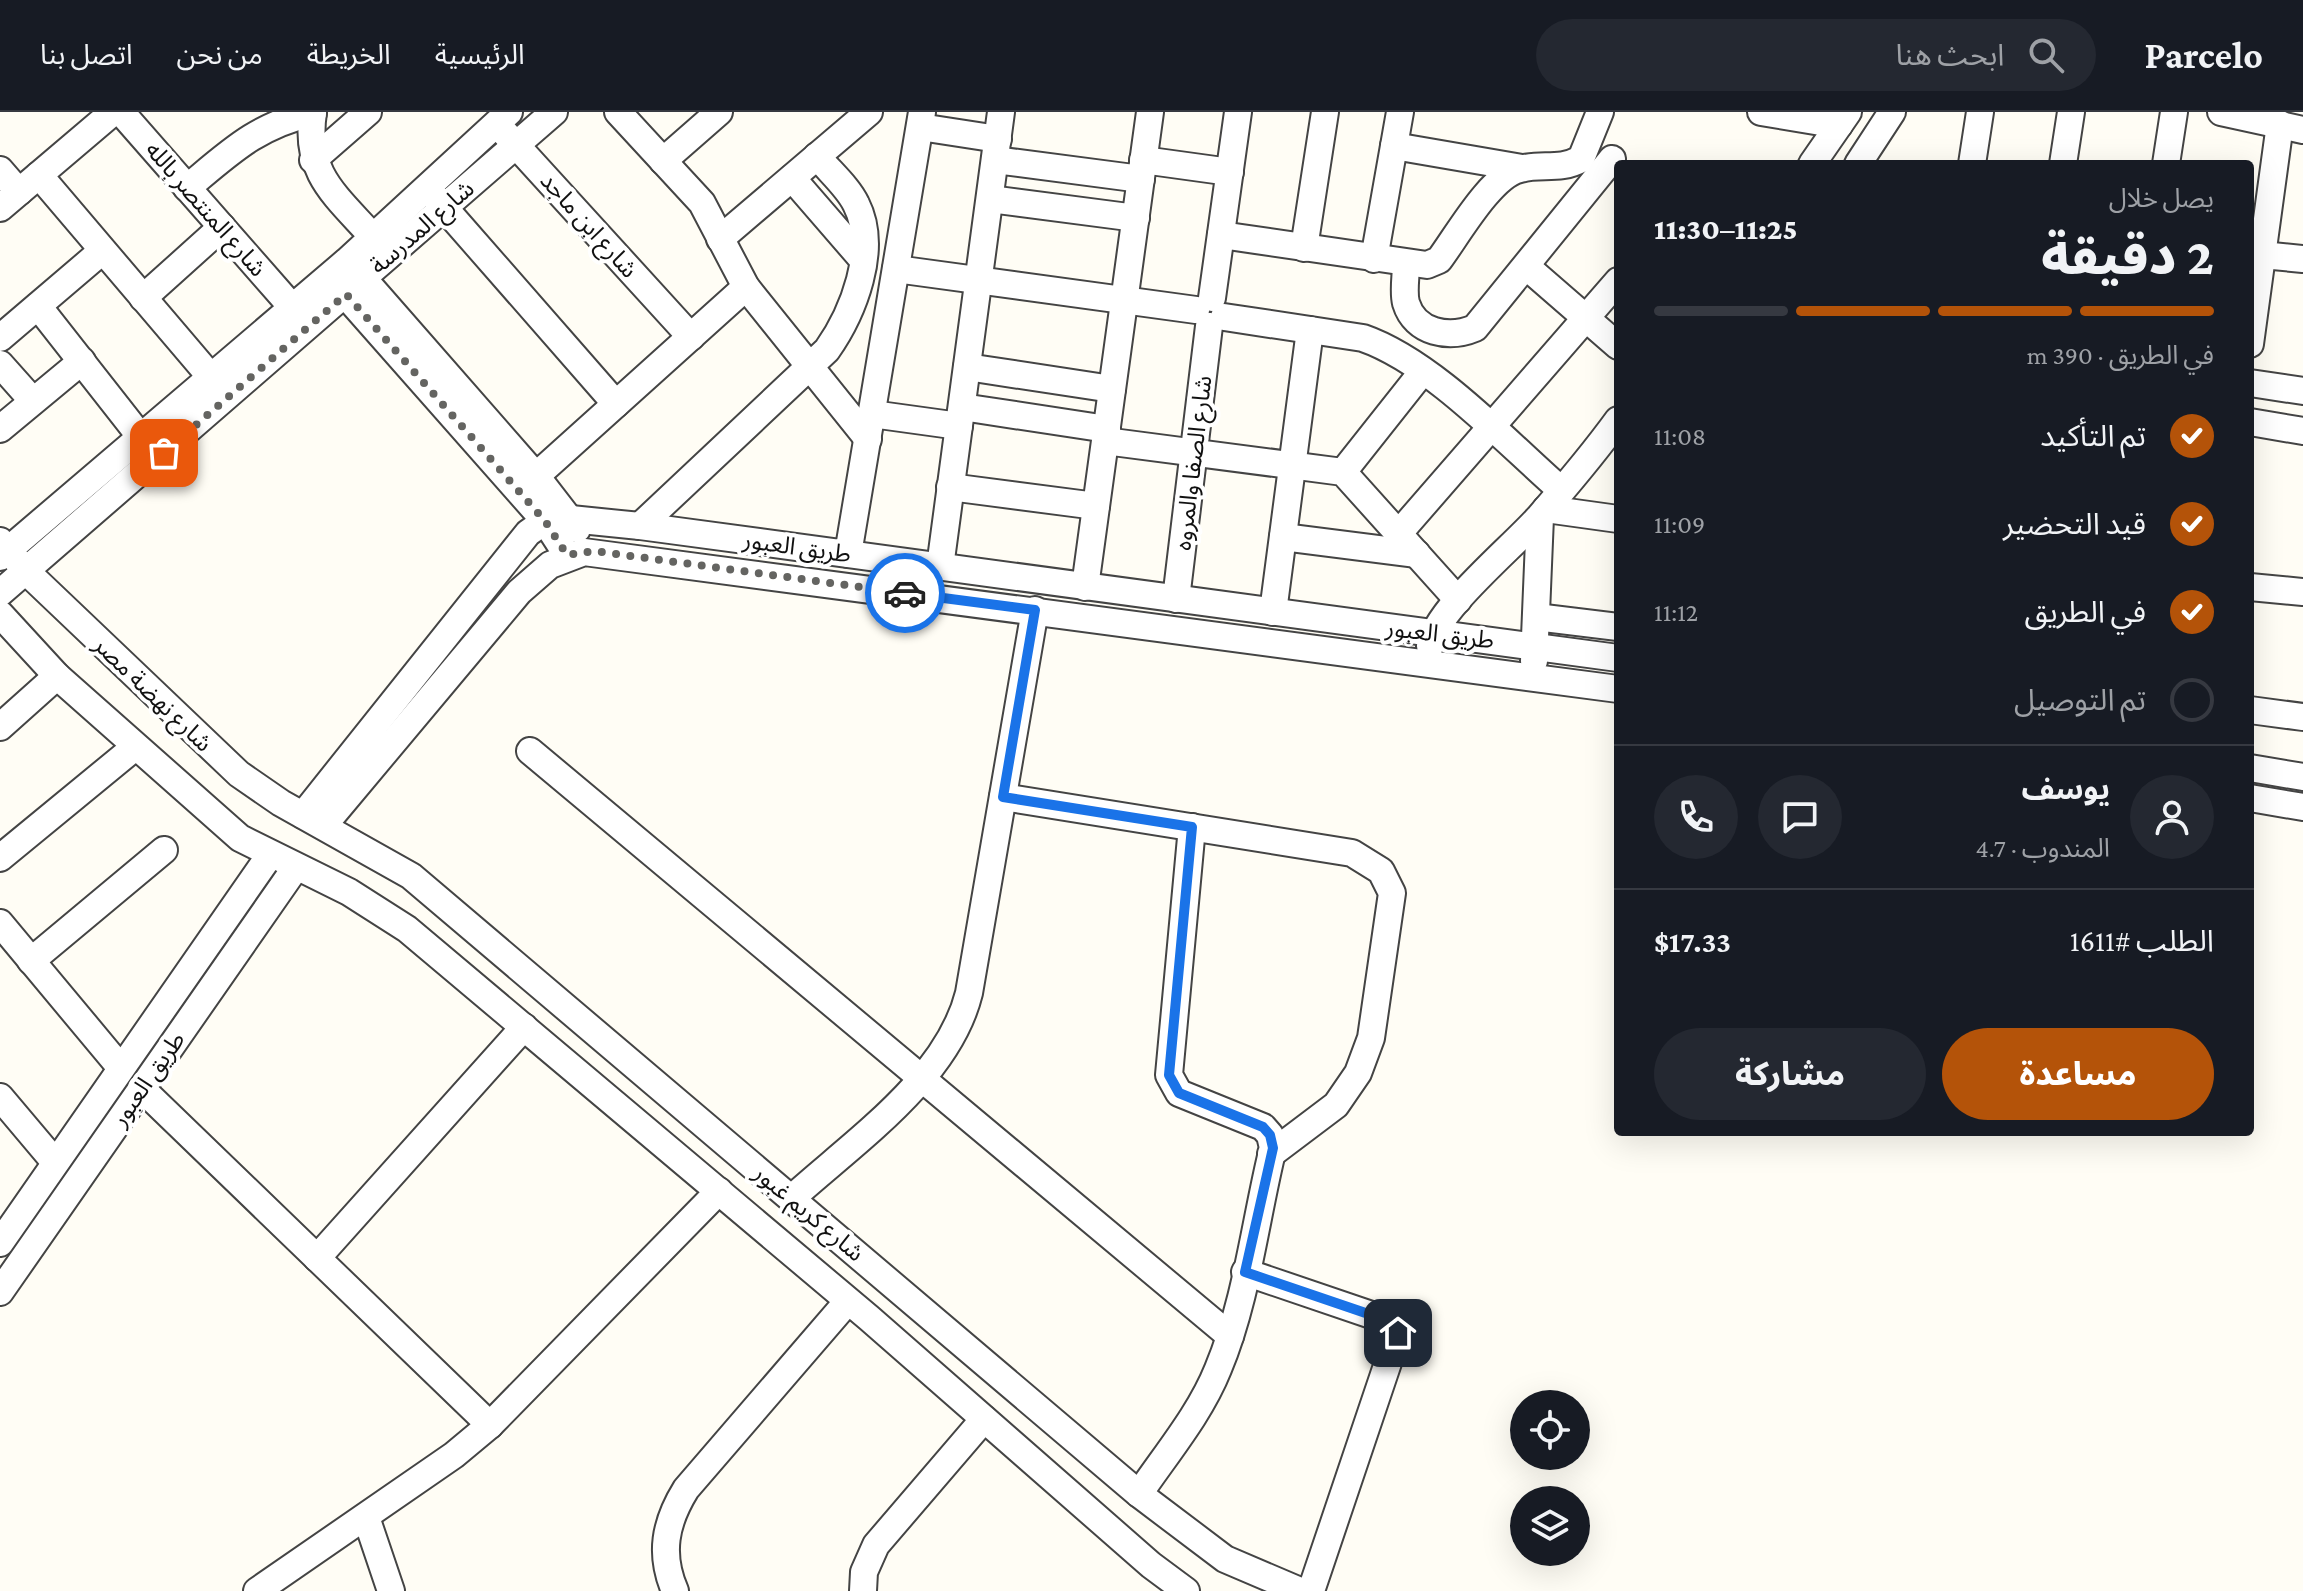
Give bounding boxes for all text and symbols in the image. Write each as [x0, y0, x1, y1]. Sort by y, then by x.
search box [1536, 19, 2096, 91]
icon: search [2024, 33, 2068, 77]
text: Parcelo [2144, 34, 2263, 76]
text: ابحث هنا [1895, 38, 2004, 71]
text: اتصل بنا [40, 39, 133, 70]
text: من نحن [177, 39, 263, 70]
text: الخريطة [307, 39, 391, 70]
text: الرئيسية [435, 39, 525, 70]
street label: شارع المنتصر بالله [138, 136, 272, 284]
street label: شارع ابن ماجد [532, 167, 644, 285]
street label: شارع المدرسة [364, 174, 482, 282]
text: يصل خلال [2109, 184, 2214, 213]
text: 11:25–11:30 [1654, 212, 1798, 245]
text: 2 دقيقة [2041, 227, 2214, 285]
text: في الطريق · 390 m [2027, 341, 2214, 370]
street label: شارع الصفا والمروه [1168, 374, 1221, 552]
icon: check [2170, 414, 2214, 458]
pin [130, 419, 198, 487]
text: تم التأكيد [2040, 419, 2146, 452]
text: 11:08 [1654, 422, 1706, 451]
icon: bag [142, 431, 186, 475]
icon: check [2170, 502, 2214, 546]
text: قيد التحضير [2003, 507, 2146, 540]
text: 11:09 [1654, 510, 1705, 539]
street label: طريق العبور [740, 525, 853, 569]
courier [865, 553, 945, 633]
icon: car [883, 571, 927, 615]
icon: check [2170, 590, 2214, 634]
text: في الطريق [2024, 595, 2146, 628]
text: 11:12 [1654, 598, 1698, 627]
street label: طريق العبور [1383, 613, 1496, 656]
street label: شارع نهضة مصر [85, 630, 218, 760]
text: تم التوصيل [2014, 683, 2146, 716]
text: يوسف [2022, 772, 2110, 805]
button: phone [1654, 775, 1738, 859]
button: chat [1758, 775, 1842, 859]
button: person [2130, 775, 2214, 859]
text: المندوب · 4.7 [1975, 834, 2110, 863]
text: الطلب #1611 [2070, 924, 2214, 957]
text: $17.33 [1654, 925, 1731, 958]
street label: طريق العبور [105, 1026, 192, 1133]
button: مشاركة [1654, 1028, 1926, 1120]
button: مساعدة [1942, 1028, 2214, 1120]
street label: شارع كريم غبور [745, 1158, 870, 1270]
pin [1364, 1299, 1432, 1367]
icon: home [1376, 1311, 1420, 1355]
map controls [1510, 1390, 1590, 1566]
button: locate [1510, 1390, 1590, 1470]
button: layers [1510, 1486, 1590, 1566]

